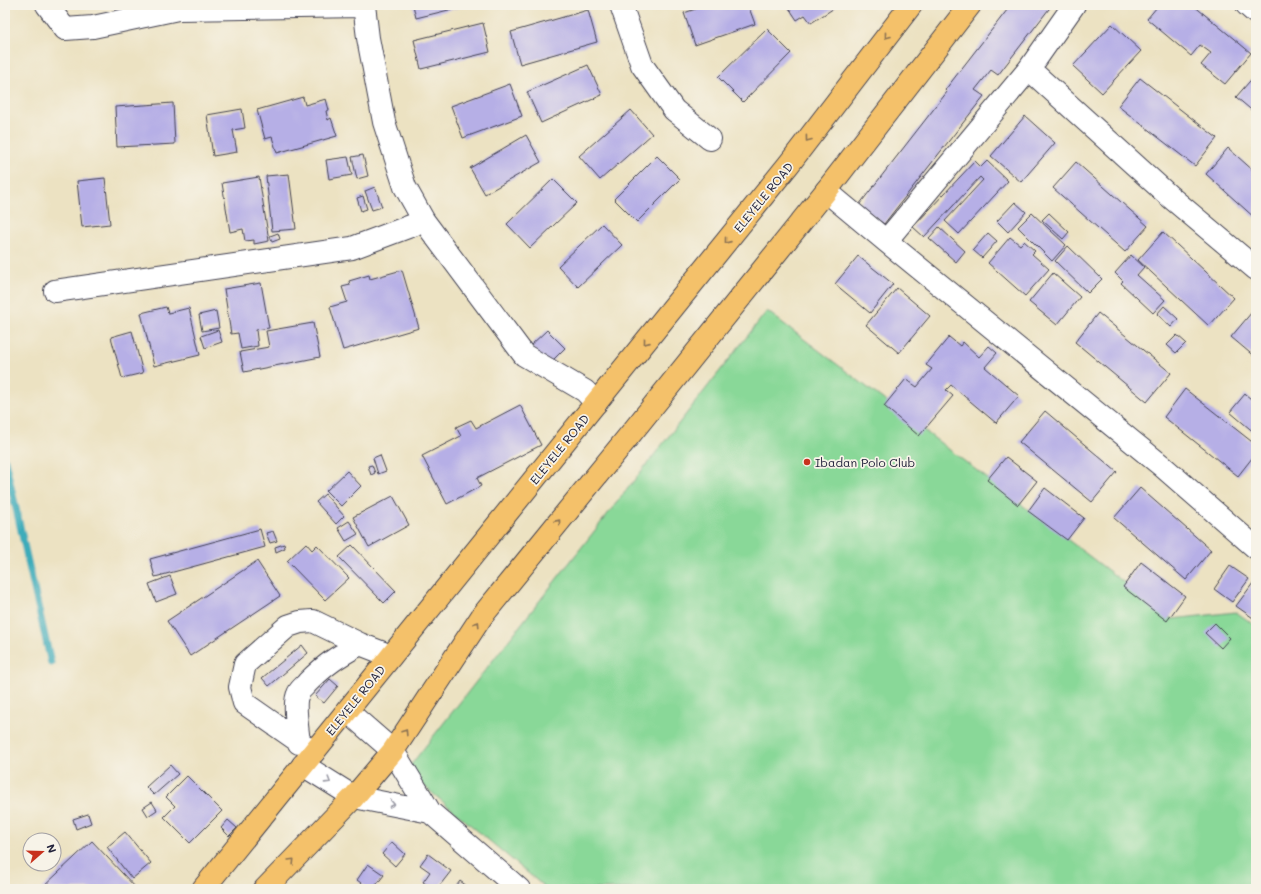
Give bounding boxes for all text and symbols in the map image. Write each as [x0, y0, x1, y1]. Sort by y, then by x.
one-way arrow [885, 31, 892, 38]
one-way arrow [806, 134, 813, 141]
street label: ELEYELE ROAD [730, 159, 796, 235]
one-way arrow [725, 236, 732, 243]
one-way arrow [643, 337, 650, 345]
street label: ELEYELE ROAD [526, 411, 592, 487]
place label: Ibadan Polo Club [815, 454, 915, 470]
marker: Ibadan Polo Club [802, 457, 812, 467]
one-way arrow [554, 520, 561, 527]
one-way arrow [472, 621, 479, 628]
street label: ELEYELE ROAD [322, 662, 388, 738]
one-way arrow [400, 729, 408, 736]
one-way arrow [324, 776, 331, 784]
one-way arrow [388, 800, 395, 808]
north arrow [22, 832, 62, 872]
text: N [43, 842, 60, 855]
one-way arrow [287, 858, 294, 866]

